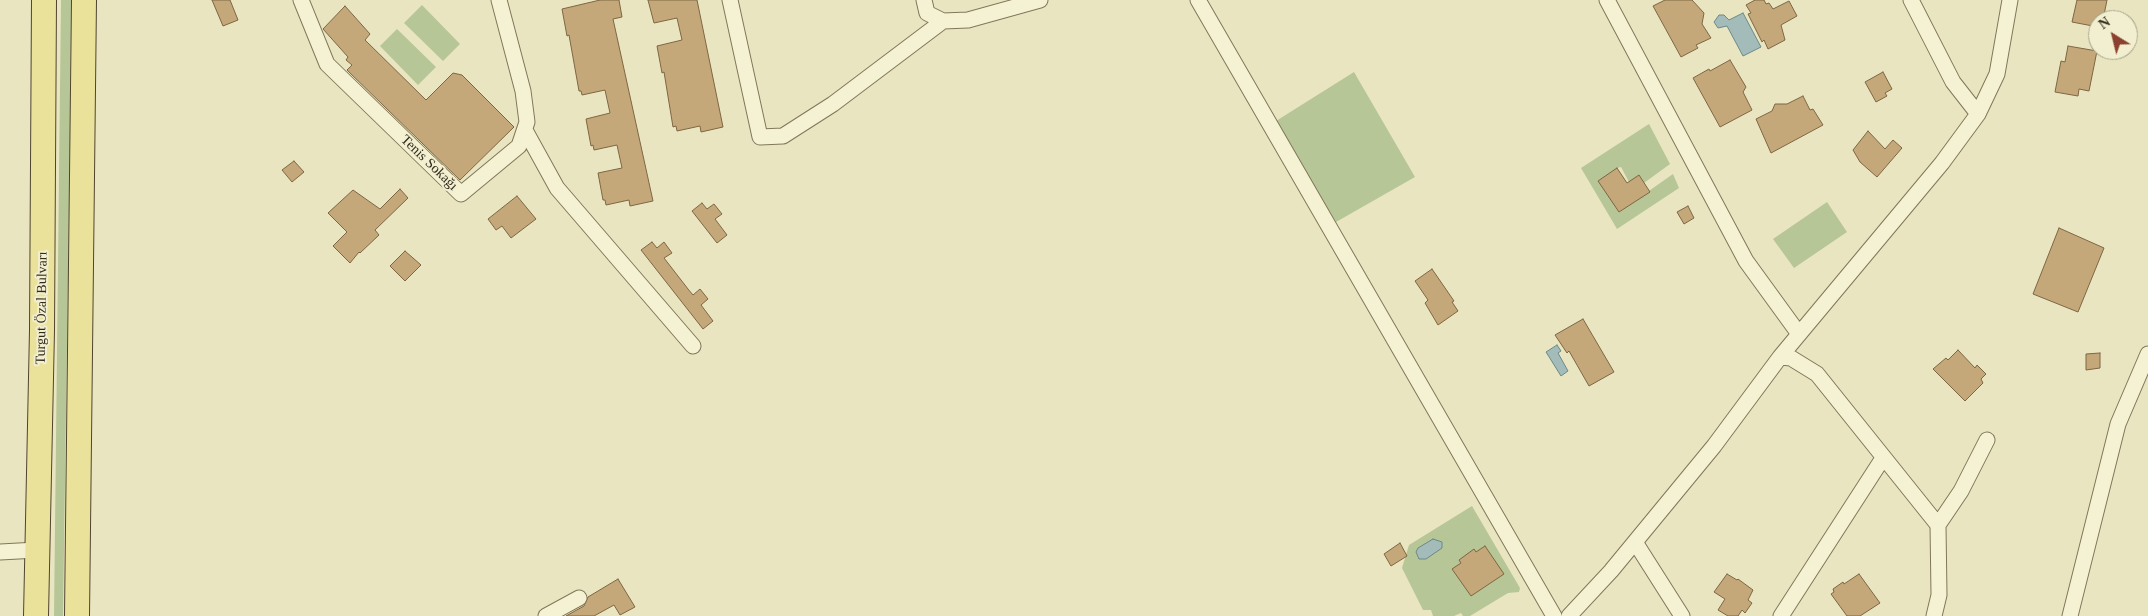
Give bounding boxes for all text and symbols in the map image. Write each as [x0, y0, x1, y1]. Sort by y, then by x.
north arrow [2088, 10, 2138, 60]
text: N [2096, 14, 2113, 32]
street label: Tenis Sokağı [397, 132, 461, 194]
street label: Turgut Özal Bulvarı [33, 251, 51, 365]

